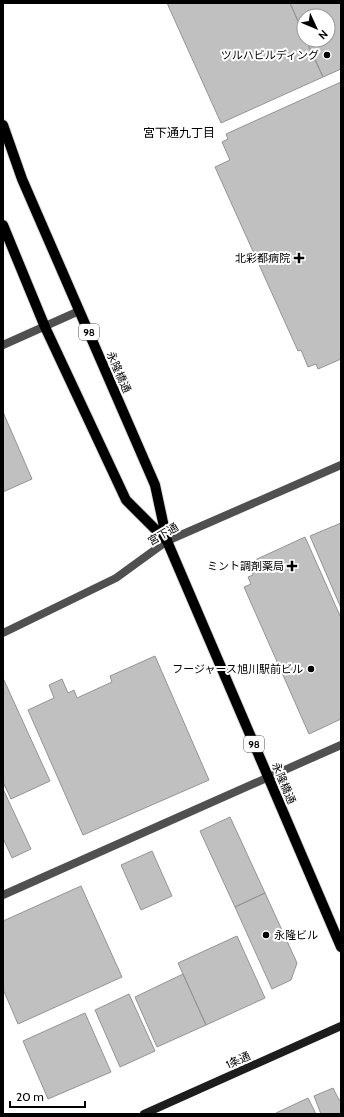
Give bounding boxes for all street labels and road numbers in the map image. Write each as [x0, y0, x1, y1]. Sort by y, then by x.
road number: 98 [79, 324, 99, 340]
street label: 永隆橋通 [104, 349, 134, 395]
street label: 宮下通 [145, 520, 181, 548]
road number: 98 [244, 736, 264, 752]
street label: 永隆橋通 [269, 760, 299, 806]
street label: 1条通 [223, 1048, 253, 1072]

